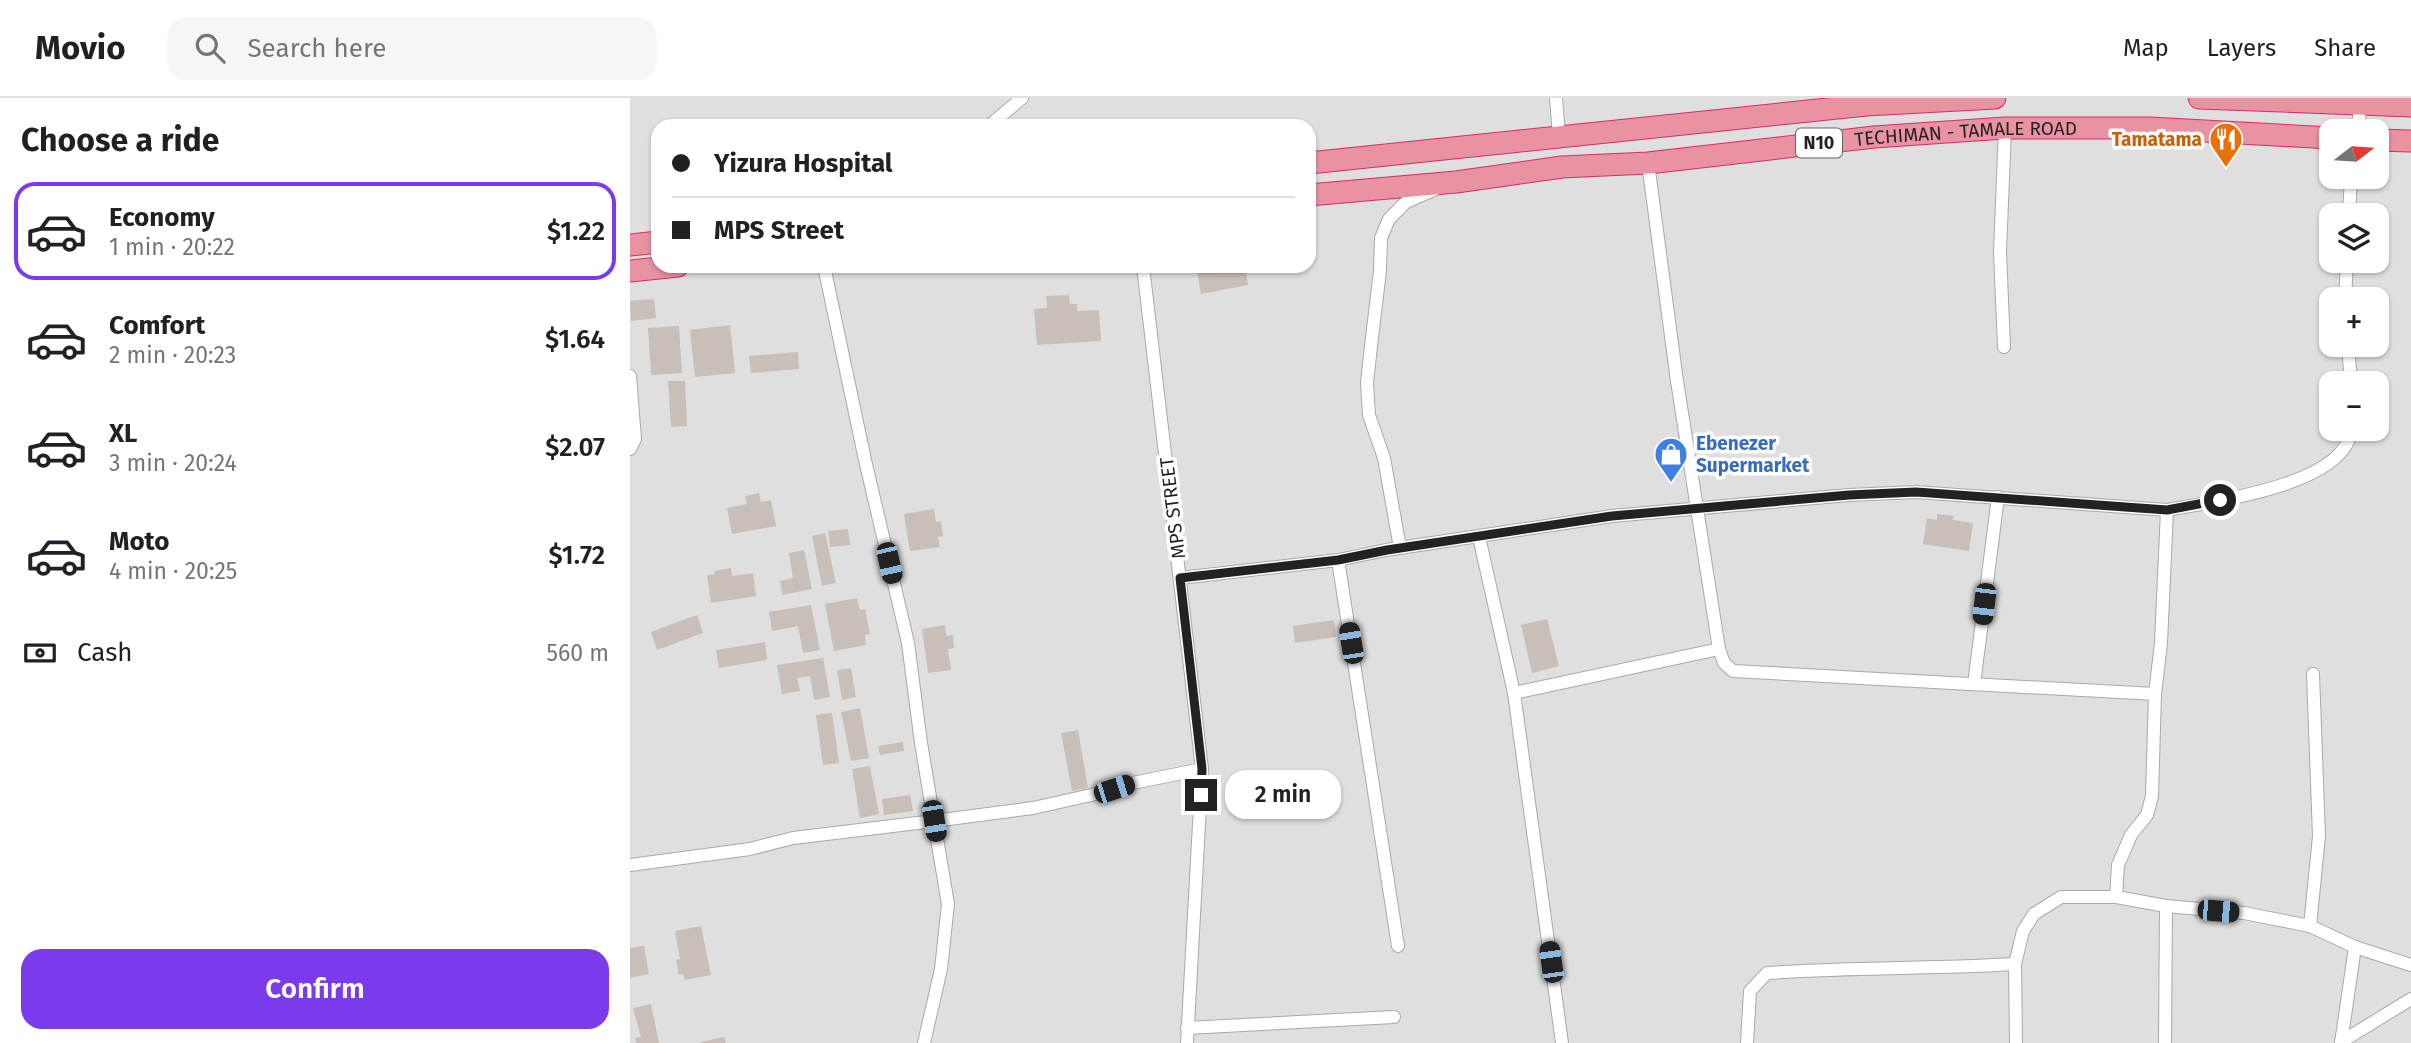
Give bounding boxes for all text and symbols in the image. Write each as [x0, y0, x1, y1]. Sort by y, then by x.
search box [167, 17, 657, 80]
text: Movio [35, 28, 125, 68]
icon: search [191, 29, 229, 67]
text: Search here [247, 33, 386, 64]
text: Map [2123, 34, 2169, 62]
text: Layers [2207, 34, 2276, 62]
text: Share [2314, 34, 2376, 62]
street label: TECHIMAN - TAMALE ROAD [1853, 117, 2077, 151]
north arrow [2319, 119, 2389, 189]
map controls [2319, 119, 2389, 441]
restaurant icon: Tamatama [2207, 120, 2245, 169]
text: Choose a ride [21, 121, 219, 159]
place label: Tamatama [2112, 128, 2202, 151]
road number: N10 [1796, 129, 1842, 158]
text: Yizura Hospital [714, 148, 893, 179]
icon: car [25, 200, 88, 263]
text: Economy [109, 202, 215, 233]
button: layers [2319, 203, 2389, 273]
text: MPS Street [714, 215, 844, 246]
text: $1.22 [547, 216, 605, 247]
text: 1 min · 20:22 [109, 233, 235, 261]
button: + [2319, 287, 2389, 357]
icon: car [25, 308, 88, 371]
text: Comfort [109, 310, 205, 341]
text: $1.64 [545, 324, 605, 355]
text: 2 min · 20:23 [109, 341, 236, 369]
button: − [2319, 371, 2389, 441]
icon: car [25, 416, 88, 479]
text: XL [109, 418, 137, 449]
text: $2.07 [545, 432, 605, 463]
place label: Ebenezer Supermarket [1696, 432, 1810, 477]
shop icon: Ebenezer Supermarket [1652, 435, 1690, 484]
text: 3 min · 20:24 [109, 449, 237, 477]
street label: MPS STREET [1155, 456, 1190, 560]
route start [2204, 484, 2236, 516]
icon: car [25, 524, 88, 587]
text: Moto [109, 526, 169, 557]
text: $1.72 [549, 540, 605, 571]
car [875, 540, 904, 586]
text: 4 min · 20:25 [109, 557, 237, 585]
car [1972, 582, 1997, 626]
car [1338, 621, 1365, 665]
icon: cash [21, 634, 59, 672]
text: Cash [77, 637, 133, 668]
text: 560 m [547, 639, 609, 667]
callout: 2 min [1226, 770, 1341, 820]
car [1091, 773, 1138, 805]
route end [1185, 779, 1217, 811]
text: 2 min [1255, 780, 1311, 808]
car [921, 799, 948, 843]
car [2197, 899, 2240, 923]
car [1538, 940, 1565, 984]
button: Confirm [21, 949, 609, 1029]

